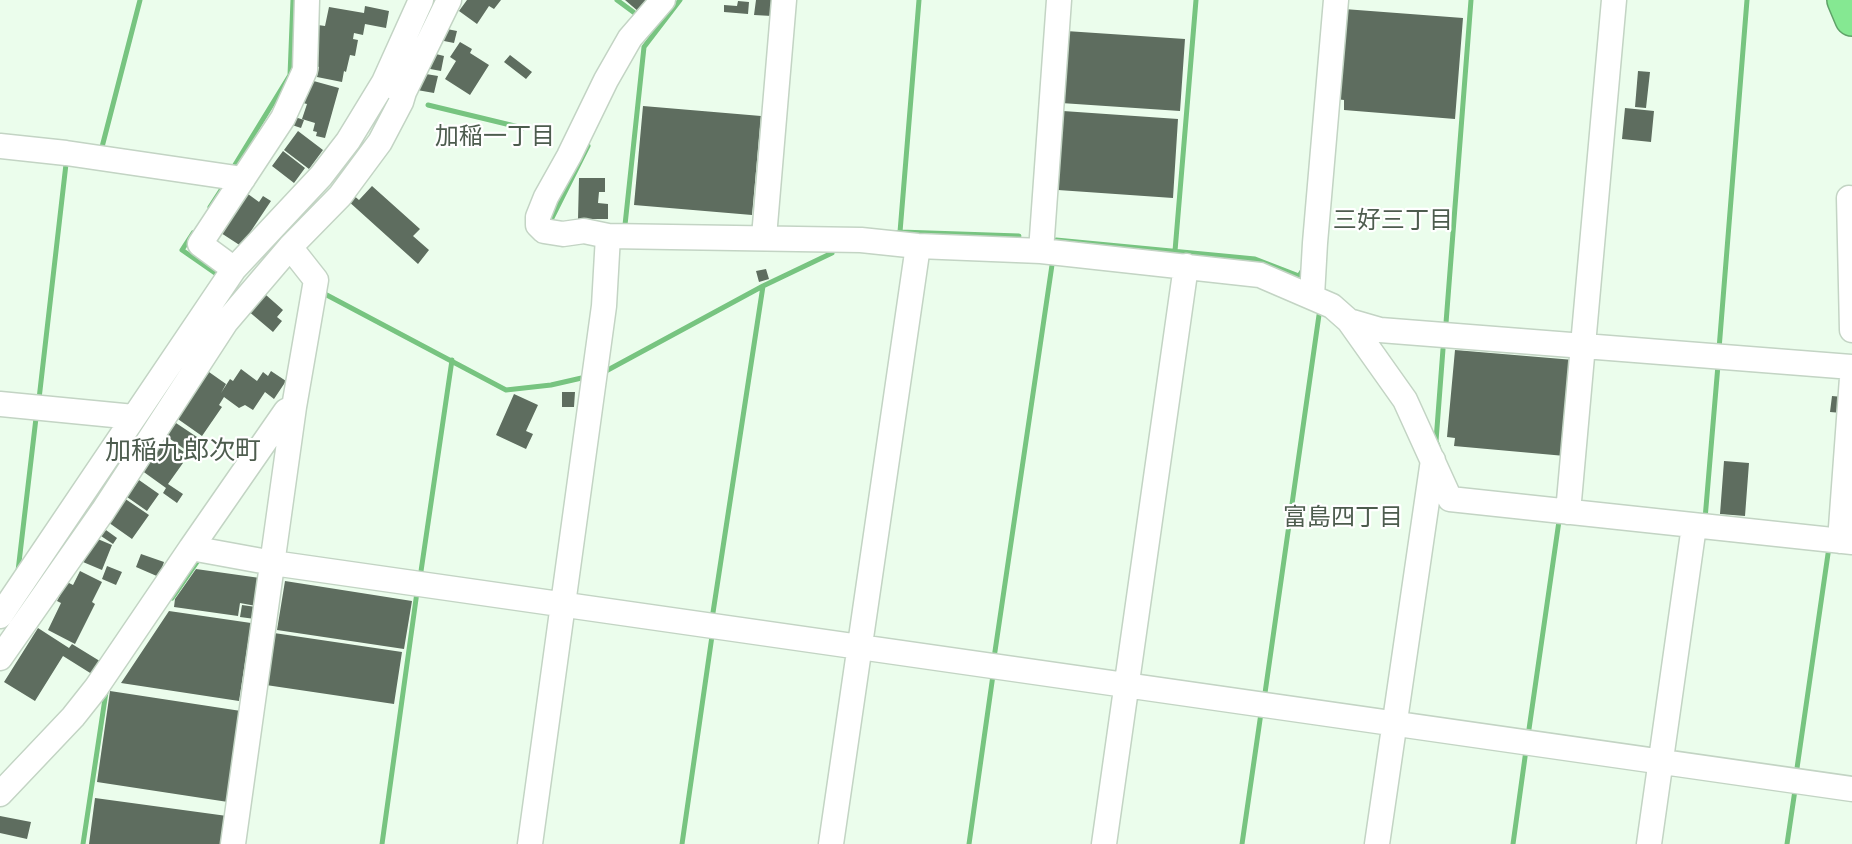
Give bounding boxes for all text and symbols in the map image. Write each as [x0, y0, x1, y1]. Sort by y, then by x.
district label: 加稲一丁目 [435, 122, 555, 150]
district label: 三好三丁目 [1333, 206, 1453, 234]
district label: 加稲九郎次町 [105, 434, 261, 466]
district label: 富島四丁目 [1283, 503, 1403, 531]

